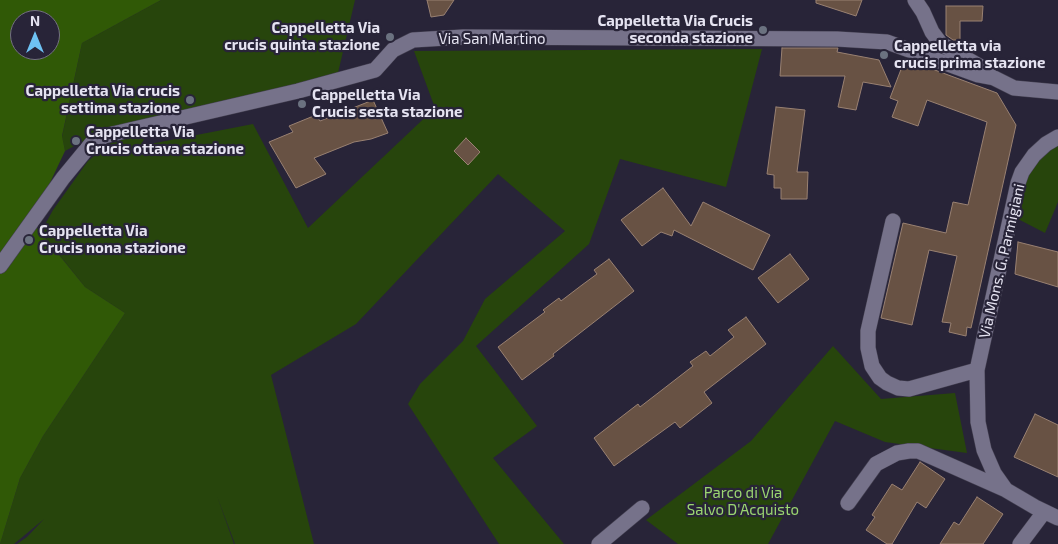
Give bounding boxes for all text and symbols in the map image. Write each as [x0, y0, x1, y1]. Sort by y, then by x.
north arrow [10, 10, 60, 60]
text: N [30, 12, 40, 29]
place label: Cappelletta Via Crucis seconda stazione [597, 12, 753, 47]
place label: Cappelletta Via crucis quinta stazione [224, 19, 380, 54]
marker: Cappelletta Via Crucis seconda stazione [757, 24, 769, 36]
street label: Via San Martino [438, 30, 546, 48]
marker: Cappelletta Via crucis quinta stazione [384, 31, 396, 43]
place label: Cappelletta via crucis prima stazione [894, 37, 1045, 72]
marker: Cappelletta via crucis prima stazione [878, 49, 890, 61]
place label: Cappelletta Via crucis settima stazione [26, 82, 180, 117]
place label: Cappelletta Via Crucis sesta stazione [312, 86, 462, 121]
marker: Cappelletta Via crucis settima stazione [184, 94, 196, 106]
marker: Cappelletta Via Crucis sesta stazione [296, 98, 308, 110]
place label: Cappelletta Via Crucis ottava stazione [86, 123, 244, 158]
marker: Cappelletta Via Crucis ottava stazione [70, 135, 82, 147]
street label: Via Mons. G. Parmigiani [975, 182, 1029, 340]
place label: Cappelletta Via Crucis nona stazione [39, 222, 186, 257]
marker: Cappelletta Via Crucis nona stazione [23, 234, 35, 246]
park label: Parco di Via Salvo D'Acquisto [687, 484, 799, 519]

